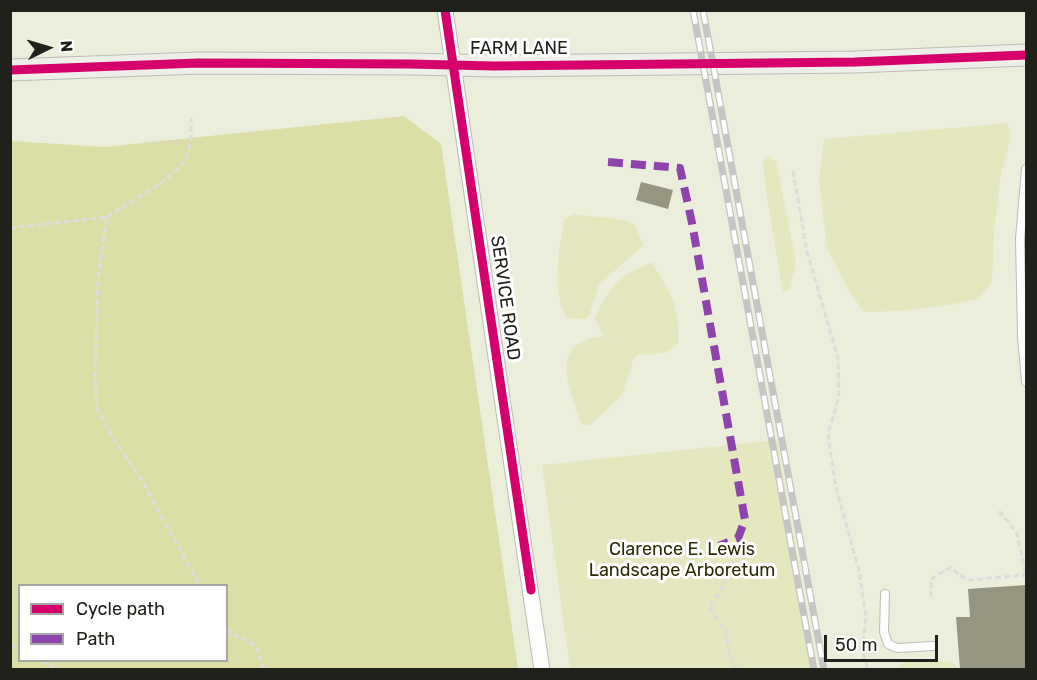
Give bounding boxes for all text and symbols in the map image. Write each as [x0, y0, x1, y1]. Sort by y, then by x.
north arrow [18, 18, 78, 78]
street label: FARM LANE [470, 38, 568, 60]
text: N [56, 40, 76, 53]
street label: SERVICE ROAD [486, 234, 524, 362]
park label: Clarence E. Lewis Landscape Arboretum [589, 539, 775, 582]
legend [18, 584, 228, 662]
text: Cycle path [76, 598, 165, 620]
scale bar [827, 623, 941, 661]
text: Path [76, 628, 115, 650]
text: 50 m [835, 634, 878, 656]

